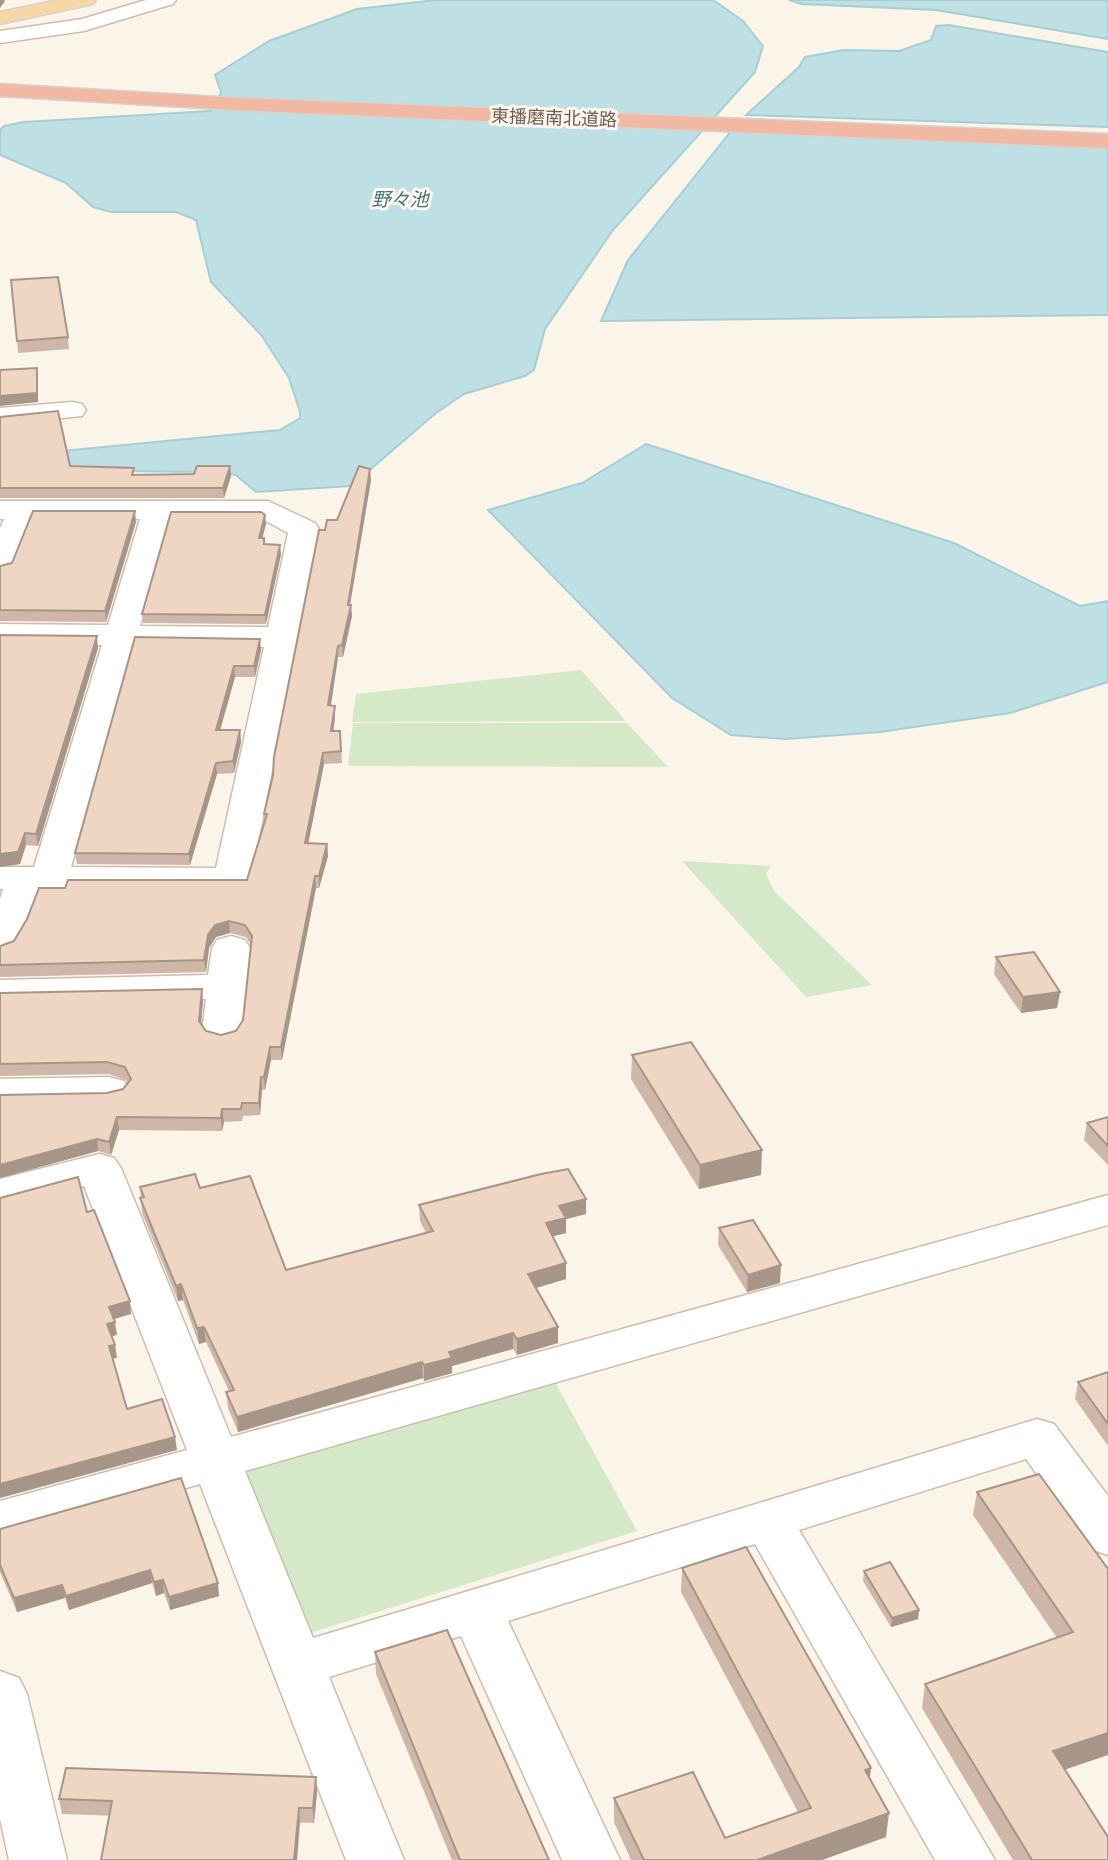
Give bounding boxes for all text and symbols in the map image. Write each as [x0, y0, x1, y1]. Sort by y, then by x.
street label: 東播磨南北道路 [491, 106, 617, 131]
water label: 野々池 [371, 189, 430, 212]

